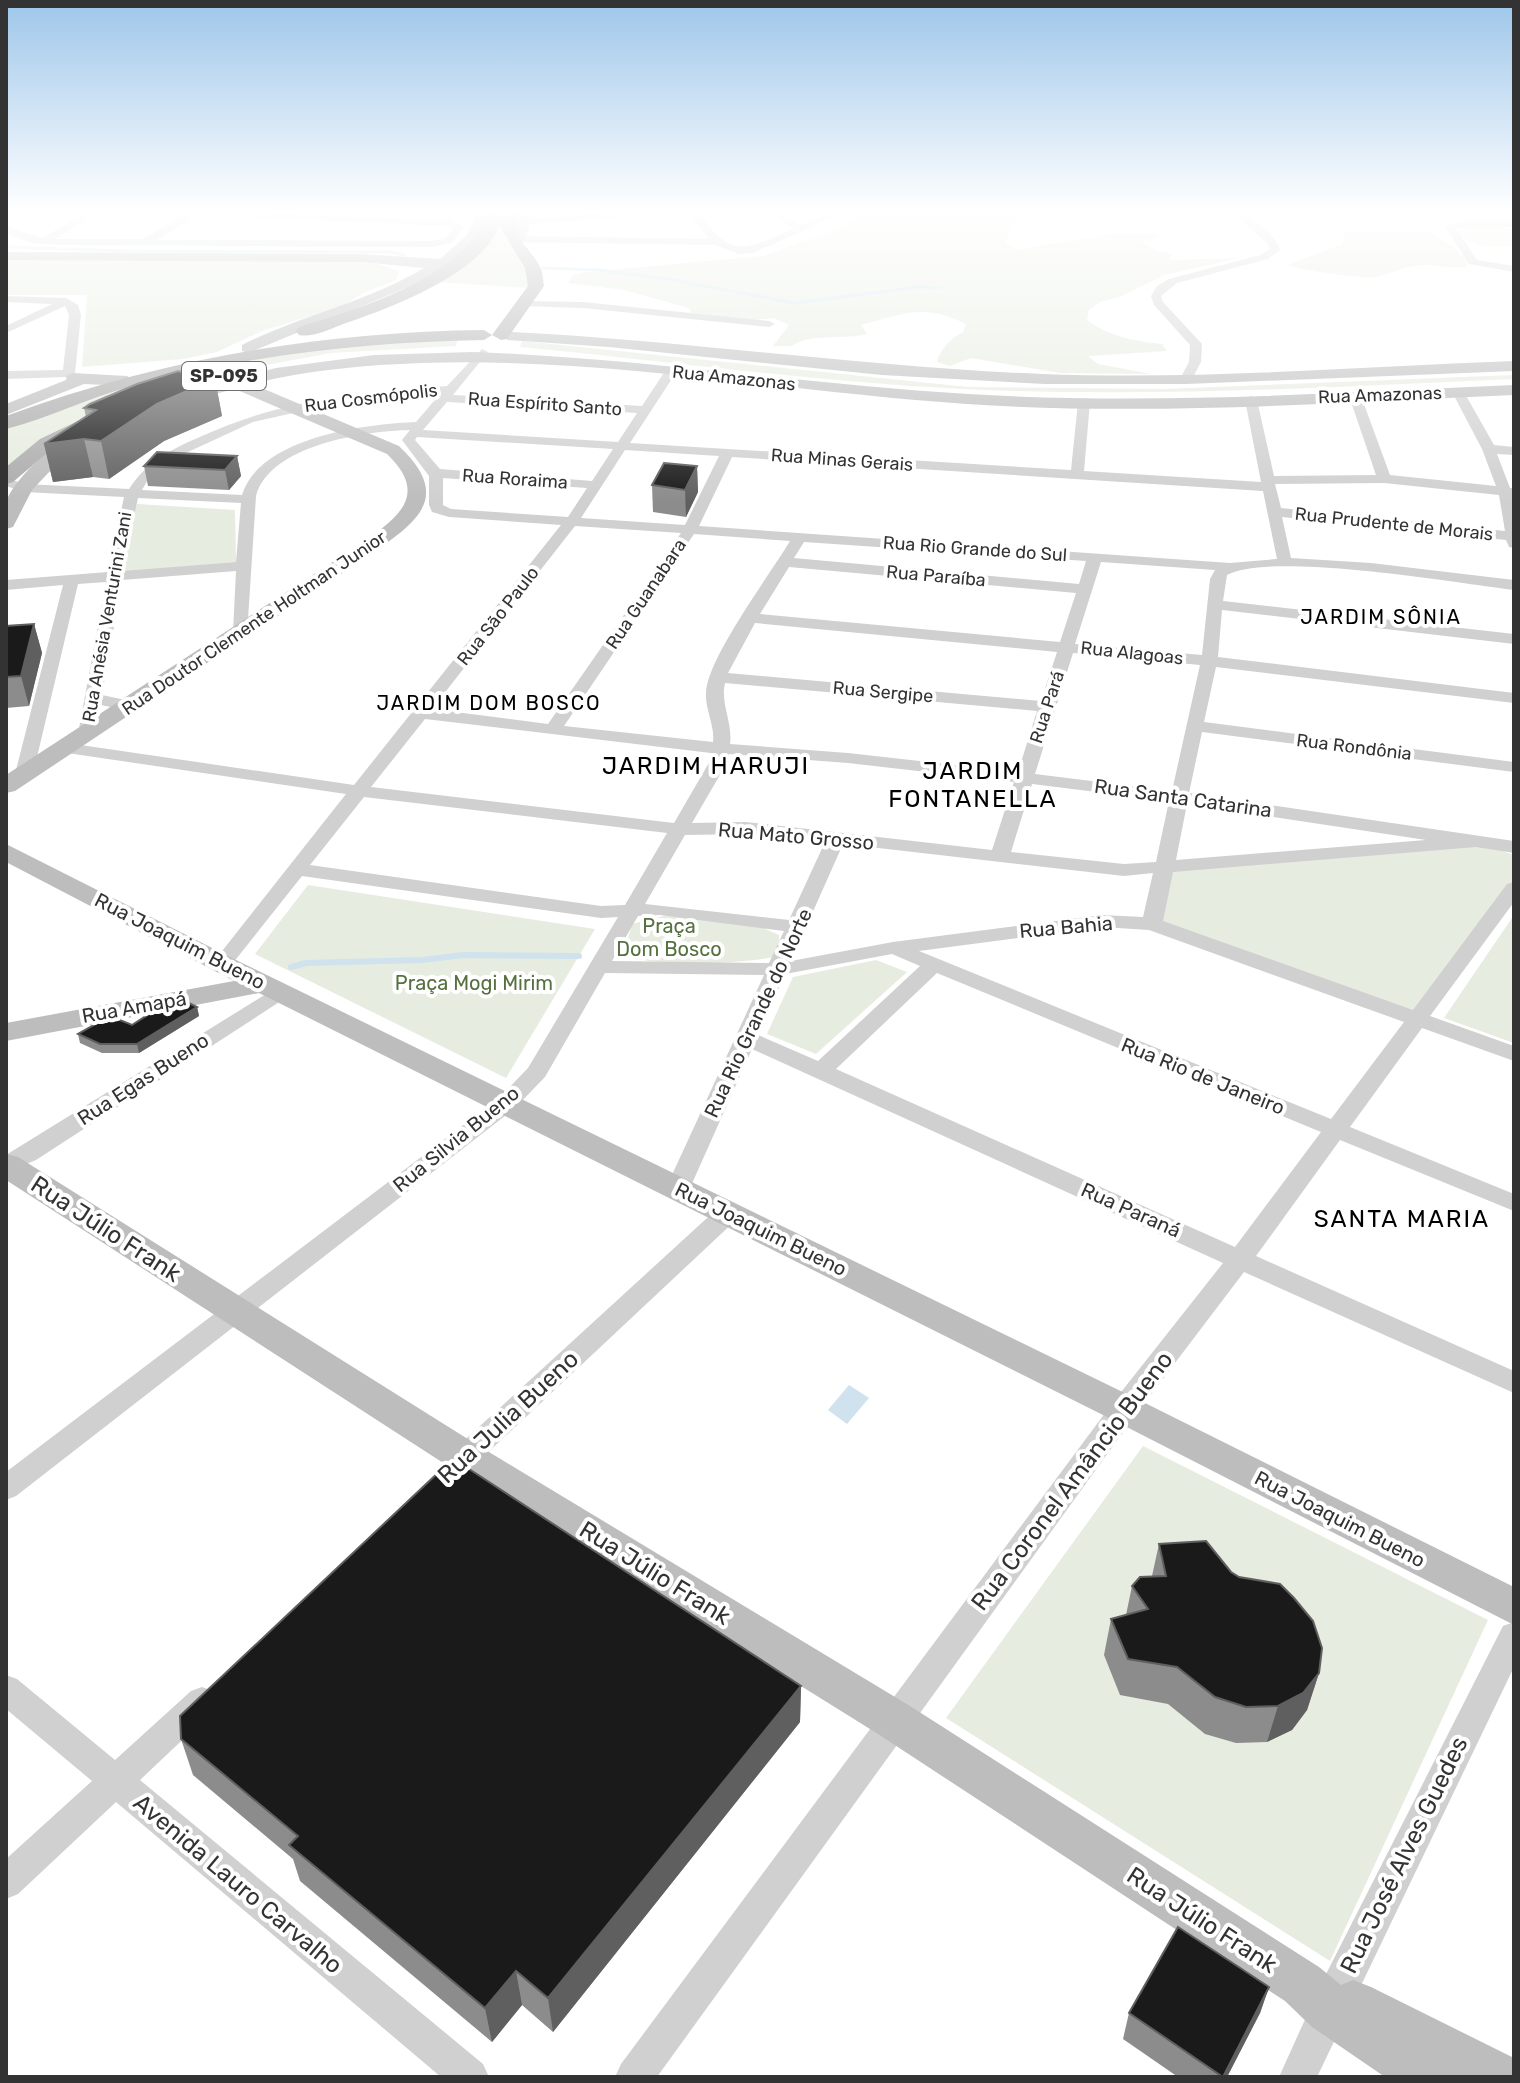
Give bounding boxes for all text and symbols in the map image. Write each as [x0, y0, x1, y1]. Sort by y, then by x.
street label: Rua Amazonas [671, 361, 797, 395]
road number: SP-095 [182, 362, 266, 390]
street label: Rua Cosmópolis [303, 379, 439, 417]
street label: Rua Amazonas [1318, 382, 1442, 408]
street label: Rua Espírito Santo [467, 388, 623, 420]
street label: Rua Minas Gerais [770, 444, 914, 476]
street label: Rua Roraima [461, 464, 569, 494]
street label: Rua Prudente de Morais [1294, 503, 1494, 545]
street label: Rua Anésia Venturini Zani [78, 510, 136, 724]
street label: Rua Doutor Clemente Holtman Junior [118, 526, 390, 720]
street label: Rua Rio Grande do Sul [882, 532, 1068, 566]
street label: Rua Guanabara [601, 535, 691, 653]
street label: Rua Paraíba [885, 561, 987, 591]
street label: Rua São Paulo [452, 562, 544, 670]
district label: JARDIM SÔNIA [1300, 605, 1462, 629]
street label: Rua Alagoas [1080, 637, 1184, 669]
street label: Rua Pará [1025, 668, 1069, 746]
street label: Rua Sergipe [832, 677, 934, 707]
district label: JARDIM DOM BOSCO [376, 691, 602, 715]
street label: Rua Rondônia [1295, 729, 1413, 765]
district label: JARDIM HARUJI [602, 752, 810, 780]
district label: JARDIM FONTANELLA [888, 757, 1058, 813]
street label: Rua Santa Catarina [1093, 774, 1273, 822]
street label: Rua Mato Grosso [717, 817, 875, 855]
street label: Rua Joaquim Bueno [91, 888, 269, 994]
street label: Rua Rio Grande do Norte [699, 905, 817, 1121]
street label: Rua Bahia [1018, 911, 1114, 943]
park label: Praça Dom Bosco [616, 914, 722, 961]
park label: Praça Mogi Mirim [395, 971, 553, 995]
street label: Rua Amapá [80, 986, 188, 1028]
street label: Rua Egas Bueno [73, 1028, 213, 1130]
street label: Rua Rio de Janeiro [1118, 1032, 1288, 1120]
street label: Rua Silvia Bueno [388, 1081, 524, 1197]
street label: Rua Júlio Frank [26, 1170, 187, 1288]
street label: Rua Joaquim Bueno [671, 1177, 851, 1281]
street label: Rua Paraná [1078, 1177, 1184, 1243]
district label: SANTA MARIA [1314, 1205, 1490, 1233]
street label: Rua Julia Bueno [432, 1345, 584, 1489]
street label: Rua Coronel Amâncio Bueno [965, 1346, 1179, 1616]
street label: Rua Joaquim Bueno [1251, 1466, 1429, 1572]
street label: Rua Júlio Frank [574, 1515, 736, 1631]
street label: Rua José Alves Guedes [1334, 1732, 1474, 1978]
street label: Avenida Lauro Carvalho [128, 1788, 348, 1980]
street label: Rua Júlio Frank [1122, 1861, 1283, 1979]

